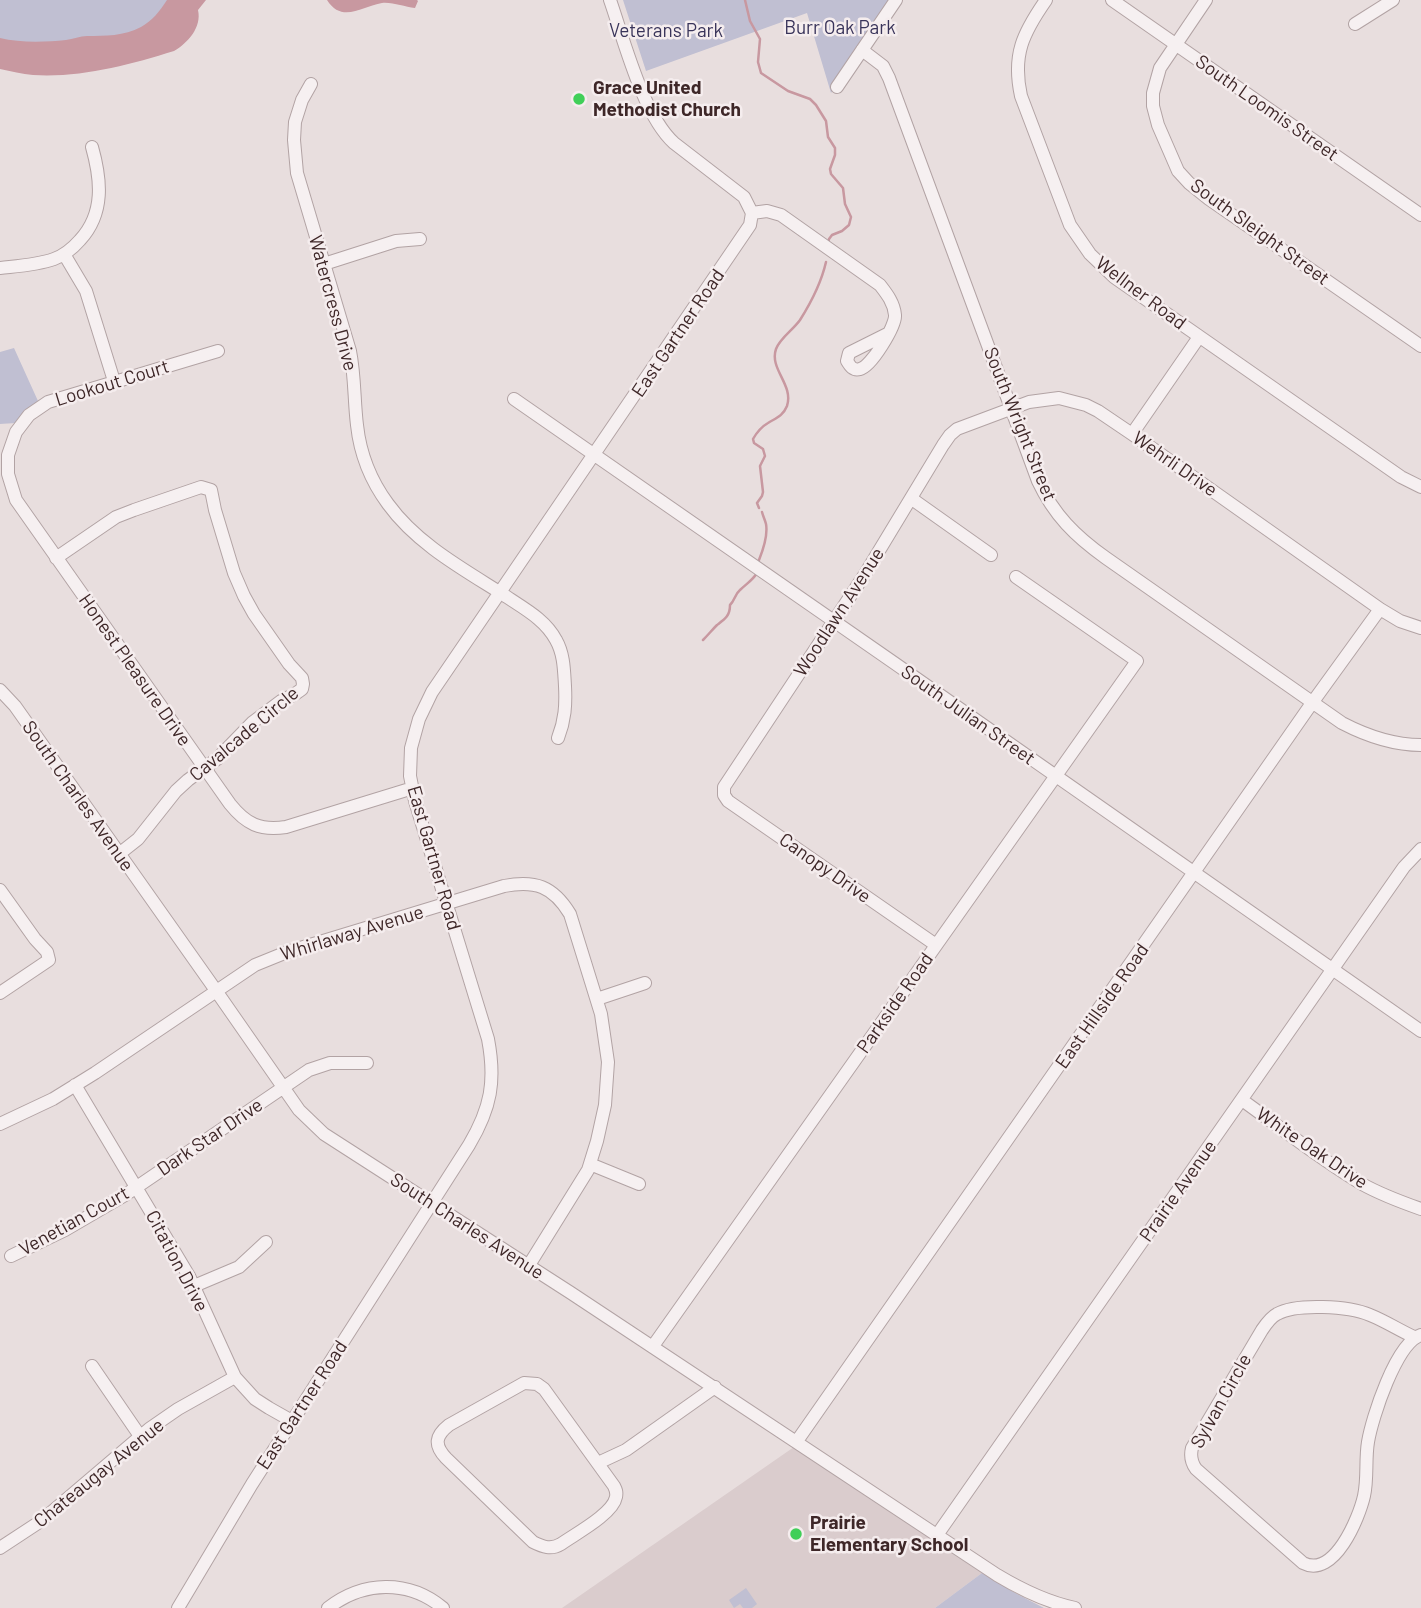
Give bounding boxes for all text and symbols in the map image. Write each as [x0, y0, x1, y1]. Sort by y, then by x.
park label: Burr Oak Park [784, 17, 896, 39]
park label: Veterans Park [609, 20, 723, 42]
street label: South Loomis Street [1191, 50, 1343, 166]
place label: Grace United Methodist Church [593, 77, 741, 121]
marker: Grace United Methodist Church [571, 91, 587, 107]
street label: South Sleight Street [1186, 174, 1334, 290]
street label: Watercress Drive [304, 233, 362, 373]
street label: Wellner Road [1091, 252, 1191, 334]
street label: East Gartner Road [627, 265, 729, 401]
street label: South Wright Street [979, 344, 1061, 504]
street label: Lookout Court [52, 355, 172, 411]
street label: Wehrli Drive [1128, 426, 1222, 502]
street label: Woodlawn Avenue [789, 543, 889, 681]
street label: Honest Pleasure Drive [74, 590, 196, 750]
street label: South Julian Street [897, 660, 1039, 770]
street label: Cavalcade Circle [185, 682, 303, 786]
street label: South Charles Avenue [17, 716, 139, 876]
street label: East Gartner Road [402, 783, 466, 933]
street label: Canopy Drive [775, 828, 875, 908]
street label: Whirlaway Avenue [278, 900, 426, 966]
street label: East Hillside Road [1050, 939, 1154, 1073]
street label: Parkside Road [852, 948, 938, 1058]
street label: Dark Star Drive [153, 1093, 267, 1181]
street label: White Oak Drive [1252, 1102, 1372, 1194]
street label: Prairie Avenue [1135, 1136, 1221, 1246]
street label: South Charles Avenue [386, 1168, 548, 1284]
street label: Venetian Court [15, 1181, 133, 1261]
street label: Citation Drive [141, 1206, 213, 1316]
street label: East Gartner Road [252, 1336, 352, 1474]
street label: Sylvan Circle [1186, 1350, 1256, 1452]
street label: Chateaugay Avenue [29, 1414, 169, 1532]
place label: Prairie Elementary School [810, 1512, 968, 1556]
marker: Prairie Elementary School [788, 1526, 804, 1542]

